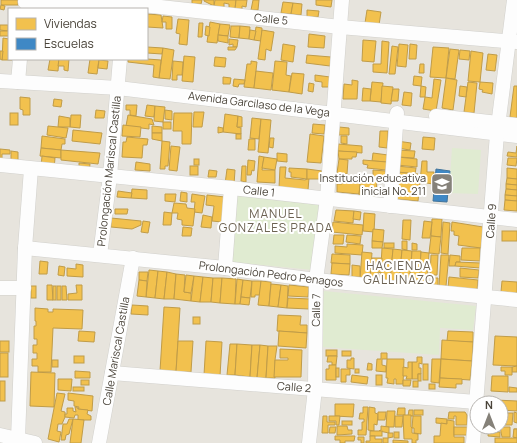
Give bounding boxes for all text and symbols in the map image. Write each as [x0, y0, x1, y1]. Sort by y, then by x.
legend [8, 8, 148, 60]
street label: Calle 5 [253, 9, 289, 28]
text: Viviendas [44, 15, 97, 32]
text: Escuelas [44, 35, 94, 52]
street label: Avenida Garcilaso de la Vega [187, 87, 331, 120]
street label: Prolongación Mariscal Castilla [93, 95, 124, 247]
place label: Institución educativa inicial No. 211 [319, 170, 426, 198]
school or university icon: Institución educativa inicial No. 211 [429, 171, 455, 197]
street label: Calle 1 [242, 181, 276, 200]
street label: Calle 9 [482, 203, 499, 239]
district label: MANUEL GONZALES PRADA [219, 205, 333, 236]
street label: Prolongación Pedro Penagos [198, 257, 344, 290]
district label: HACIENDA GALLINAZO [363, 257, 435, 288]
street label: Calle 7 [308, 293, 323, 327]
street label: Calle Mariscal Castilla [99, 295, 132, 407]
street label: Calle 2 [277, 378, 312, 395]
north arrow [469, 395, 509, 435]
text: N [485, 397, 493, 412]

